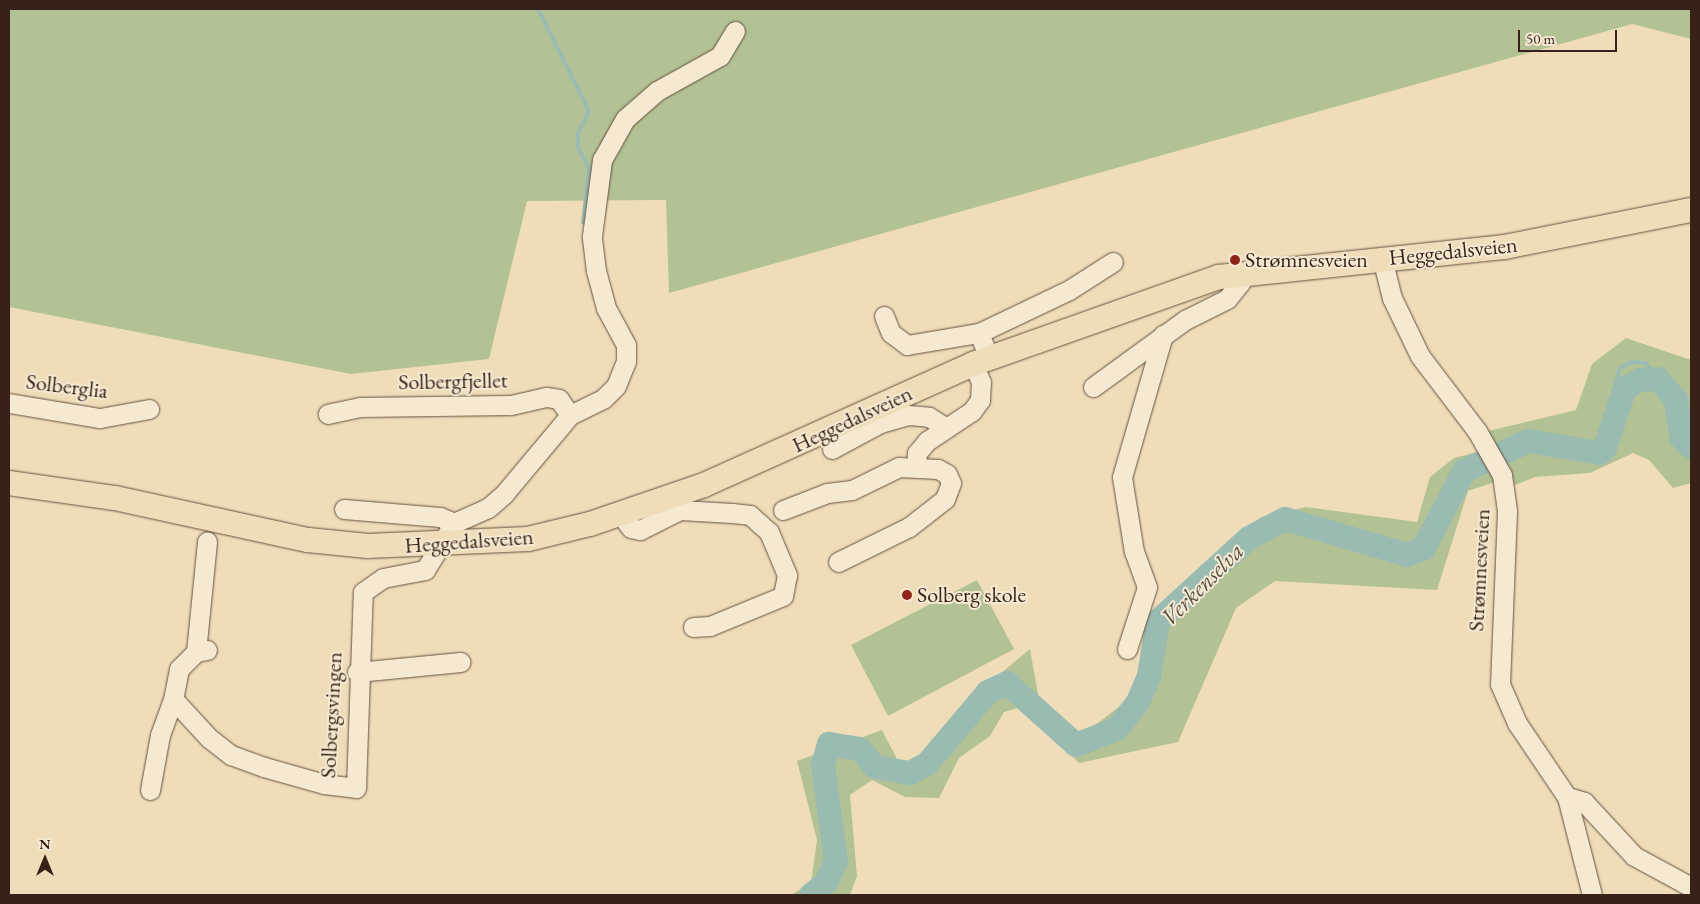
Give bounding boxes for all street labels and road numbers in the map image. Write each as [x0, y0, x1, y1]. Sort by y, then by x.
street label: Heggedalsveien [1387, 231, 1519, 271]
street label: Solbergfjellet [398, 367, 508, 395]
street label: Solberglia [25, 368, 109, 404]
street label: Heggedalsveien [788, 380, 916, 458]
street label: Strømnesveien [1463, 508, 1495, 632]
street label: Heggedalsveien [404, 523, 534, 559]
street label: Solbergsvingen [315, 651, 347, 779]

